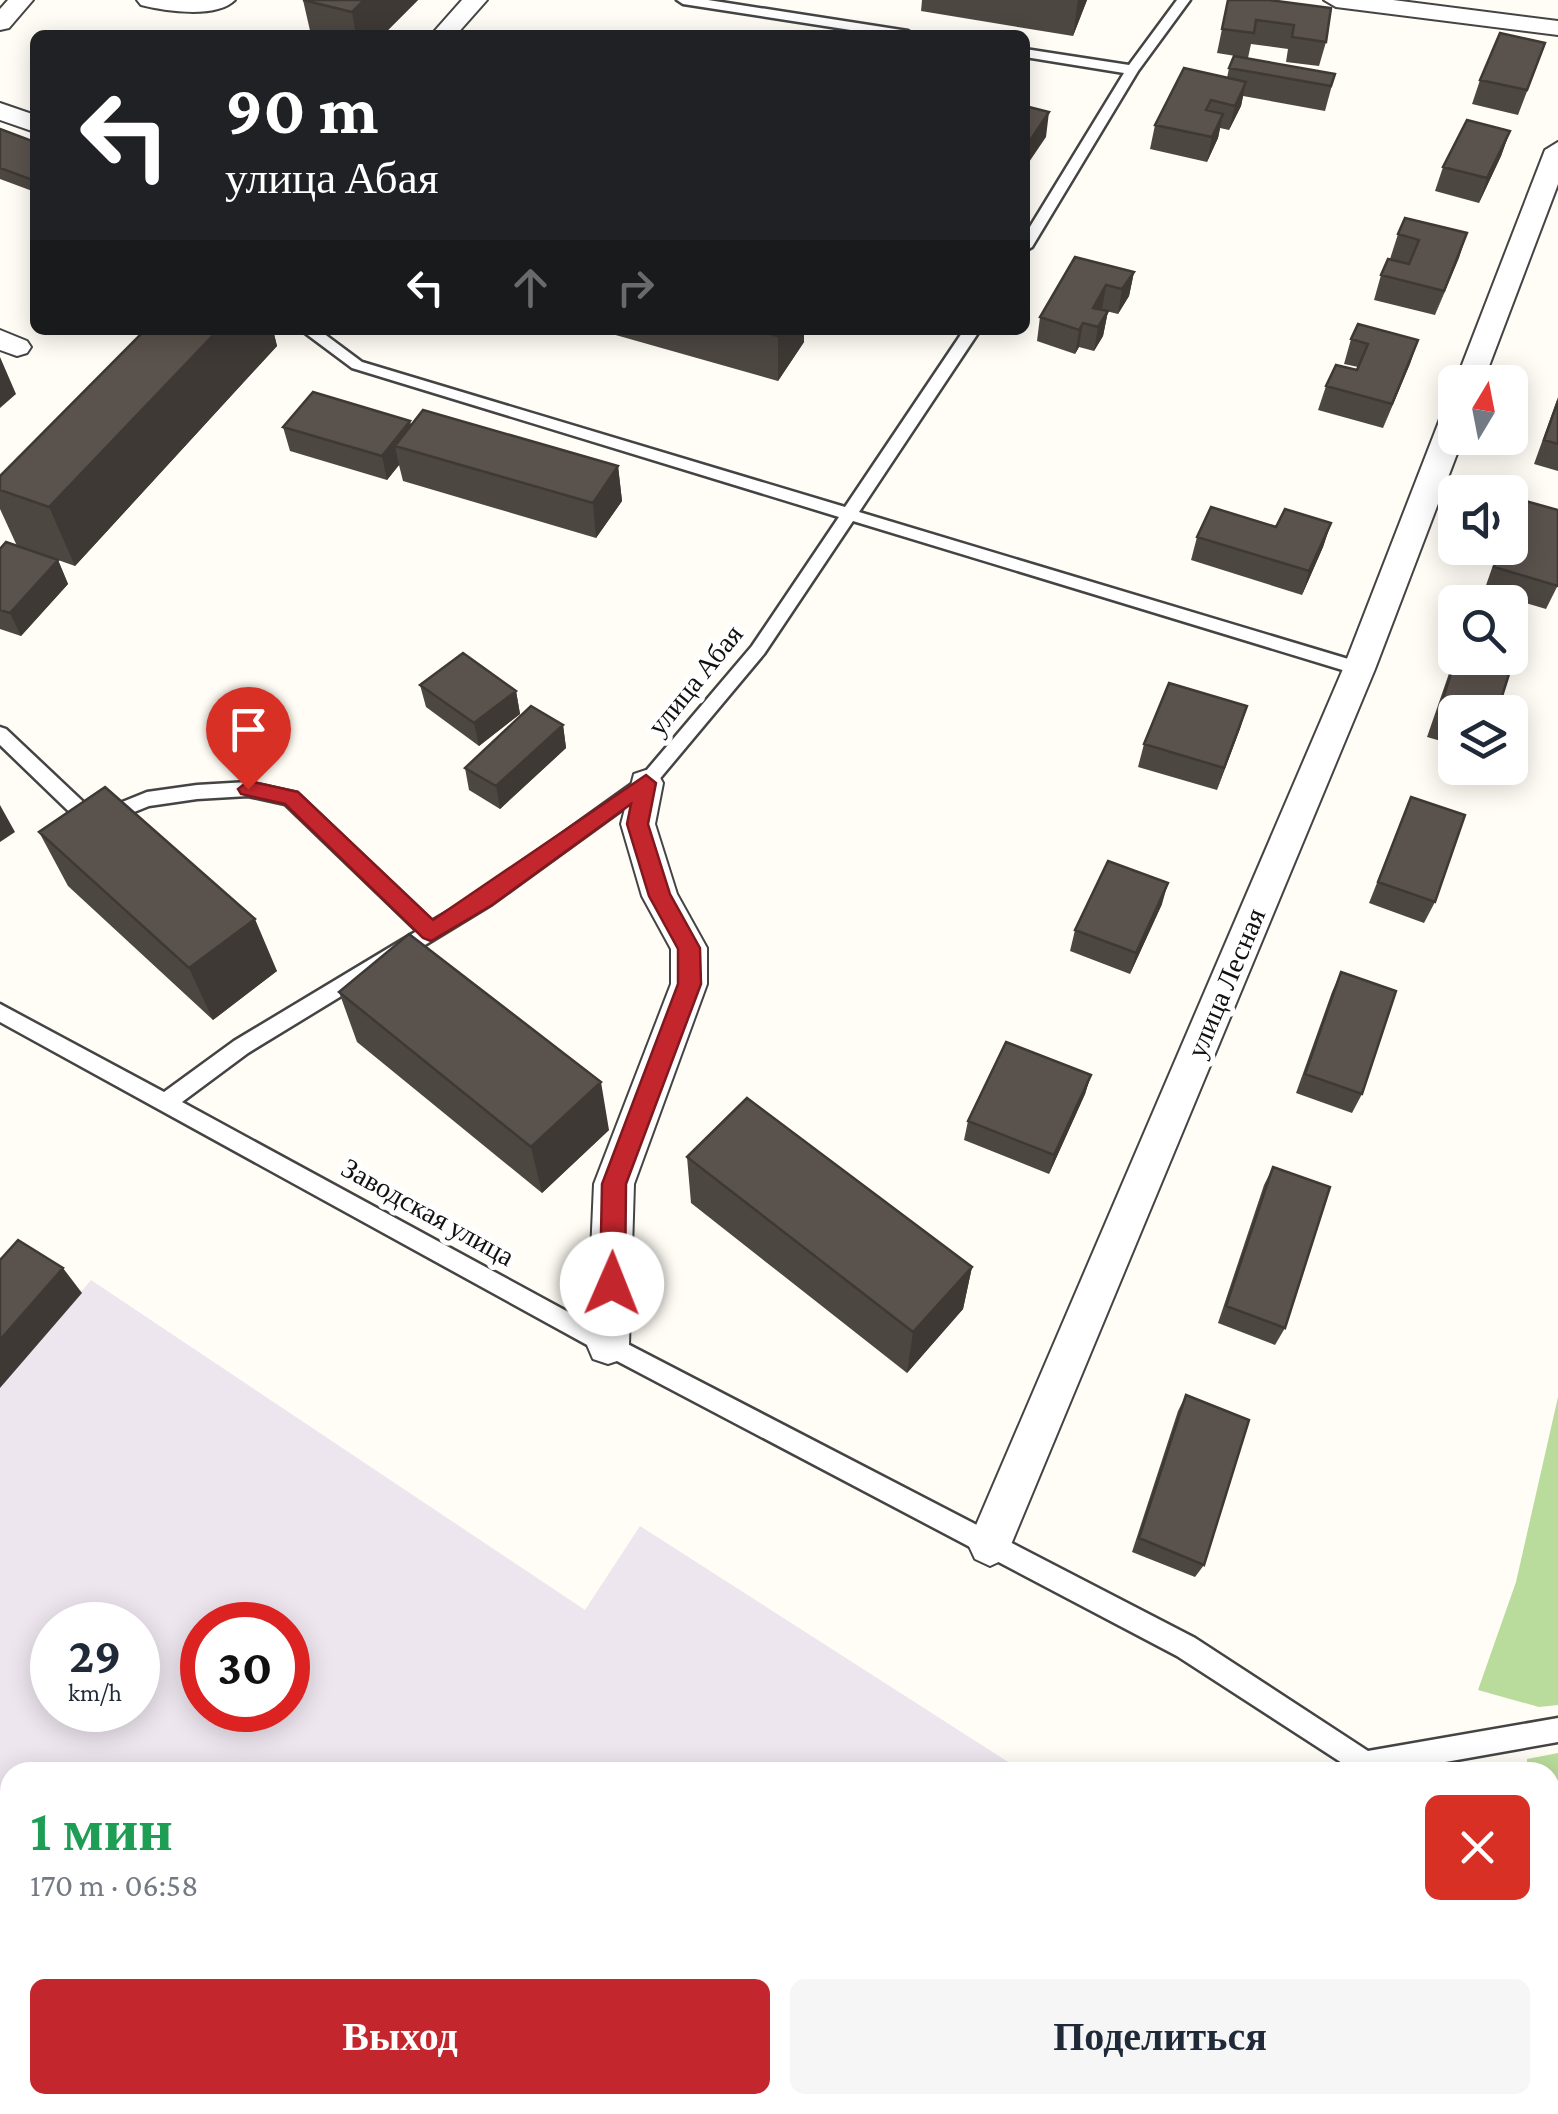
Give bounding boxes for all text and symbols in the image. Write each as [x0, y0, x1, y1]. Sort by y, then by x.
icon: left [60, 70, 190, 200]
text: 90 m [225, 70, 378, 148]
text: улица Абая [225, 153, 438, 203]
icon: left [398, 260, 453, 315]
icon: ahead [503, 260, 558, 315]
icon: right [608, 260, 663, 315]
north arrow [1438, 365, 1528, 455]
map controls [1438, 365, 1528, 785]
button: sound [1438, 475, 1528, 565]
button: search [1438, 585, 1528, 675]
street label: улица Абая [641, 619, 749, 741]
pin [206, 687, 291, 790]
button: layers [1438, 695, 1528, 785]
icon: arrive [221, 702, 276, 757]
street label: улица Лесная [1181, 904, 1271, 1062]
street label: Заводская улица [336, 1152, 520, 1272]
position arrow [560, 1232, 664, 1336]
speed limit sign: 30 [180, 1602, 310, 1732]
text: 29 [69, 1627, 121, 1683]
text: km/h [68, 1679, 122, 1706]
button: close [1425, 1795, 1530, 1900]
text: 1 мин [30, 1796, 173, 1863]
text: 170 m · 06:58 [30, 1867, 198, 1903]
button: Выход [30, 1979, 770, 2094]
button: Поделиться [790, 1979, 1530, 2094]

